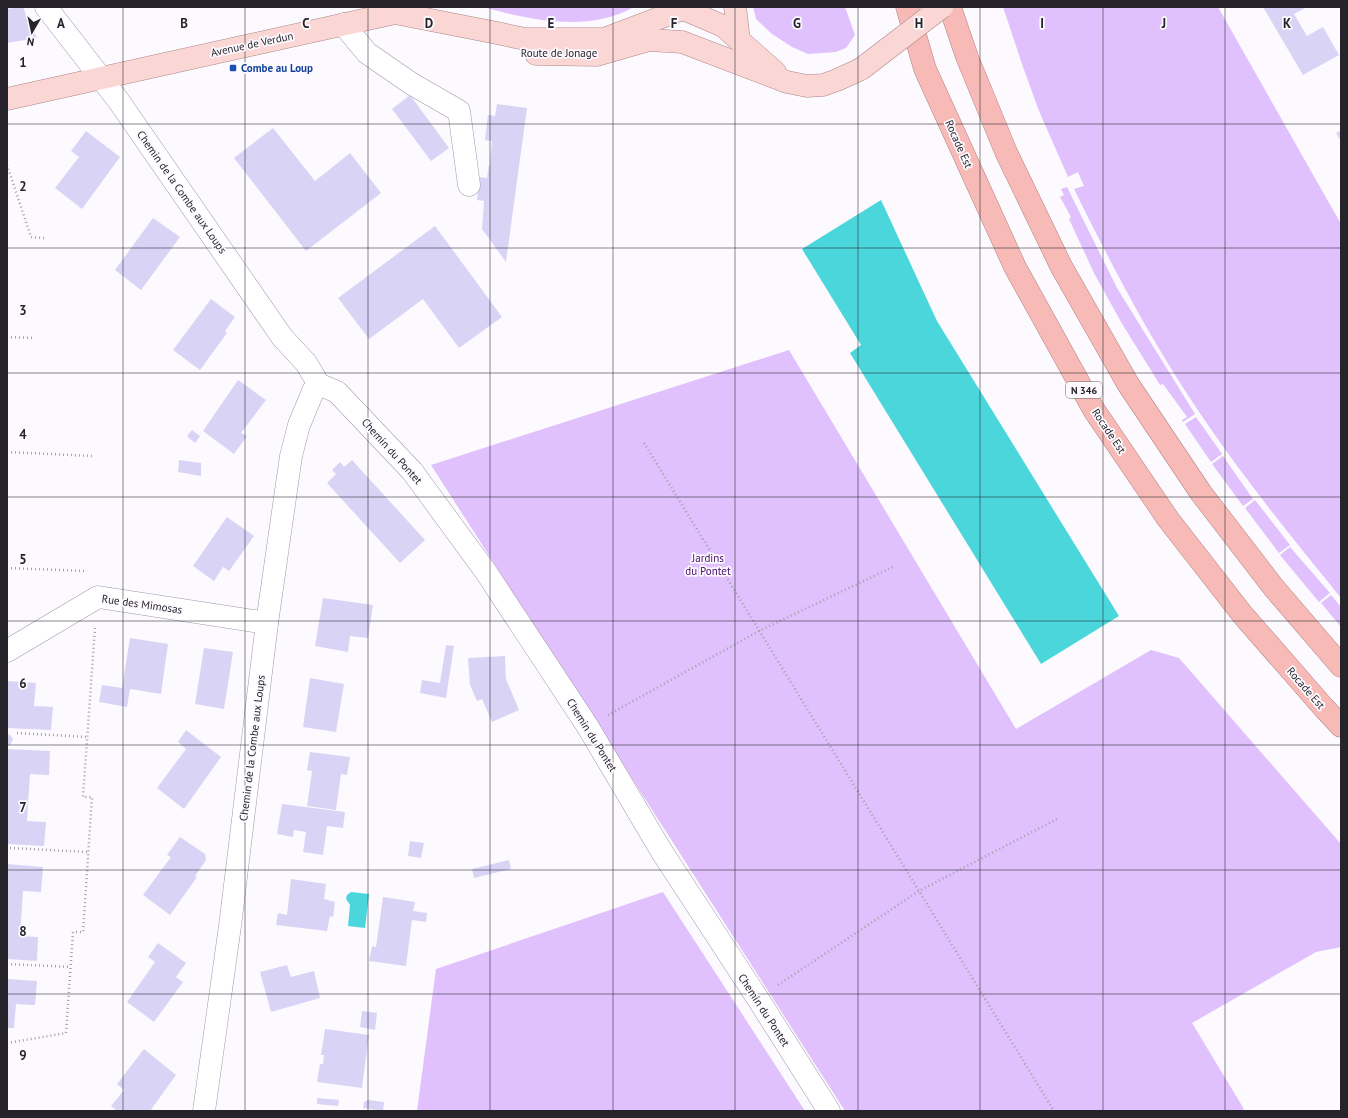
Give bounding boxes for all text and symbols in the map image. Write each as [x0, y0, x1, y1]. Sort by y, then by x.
north arrow [12, 12, 52, 52]
text: A [57, 15, 65, 32]
text: B [180, 15, 188, 32]
text: C [302, 15, 310, 32]
text: D [425, 15, 433, 32]
text: E [548, 15, 555, 32]
text: F [671, 15, 678, 32]
text: G [793, 15, 801, 32]
text: H [915, 15, 923, 32]
text: I [1040, 15, 1044, 32]
text: J [1161, 15, 1166, 32]
text: K [1283, 15, 1291, 32]
street label: Avenue de Verdun [209, 28, 295, 60]
text: N [26, 34, 35, 49]
street label: Route de Jonage [521, 46, 598, 60]
text: 1 [19, 54, 27, 71]
place label: Combe au Loup [241, 61, 313, 75]
marker: Combe au Loup [228, 63, 238, 73]
street label: Rocade Est [942, 118, 976, 170]
street label: Chemin de la Combe aux Loups [134, 128, 230, 257]
text: 2 [19, 178, 27, 195]
text: 3 [19, 302, 27, 319]
road number: N 346 [1066, 382, 1102, 398]
street label: Rocade Est [1089, 406, 1129, 456]
street label: Chemin du Pontet [359, 415, 426, 487]
text: 4 [19, 426, 27, 443]
text: 5 [19, 551, 27, 568]
park label: Jardins du Pontet [685, 551, 731, 578]
street label: Rue des Mimosas [101, 591, 184, 617]
street label: Rocade Est [1284, 664, 1328, 712]
street label: Chemin de la Combe aux Loups [236, 674, 268, 822]
text: 6 [19, 675, 27, 692]
street label: Chemin du Pontet [564, 696, 620, 775]
text: 7 [19, 799, 27, 816]
text: 8 [19, 923, 27, 940]
street label: Chemin du Pontet [735, 971, 793, 1049]
text: 9 [19, 1047, 27, 1064]

